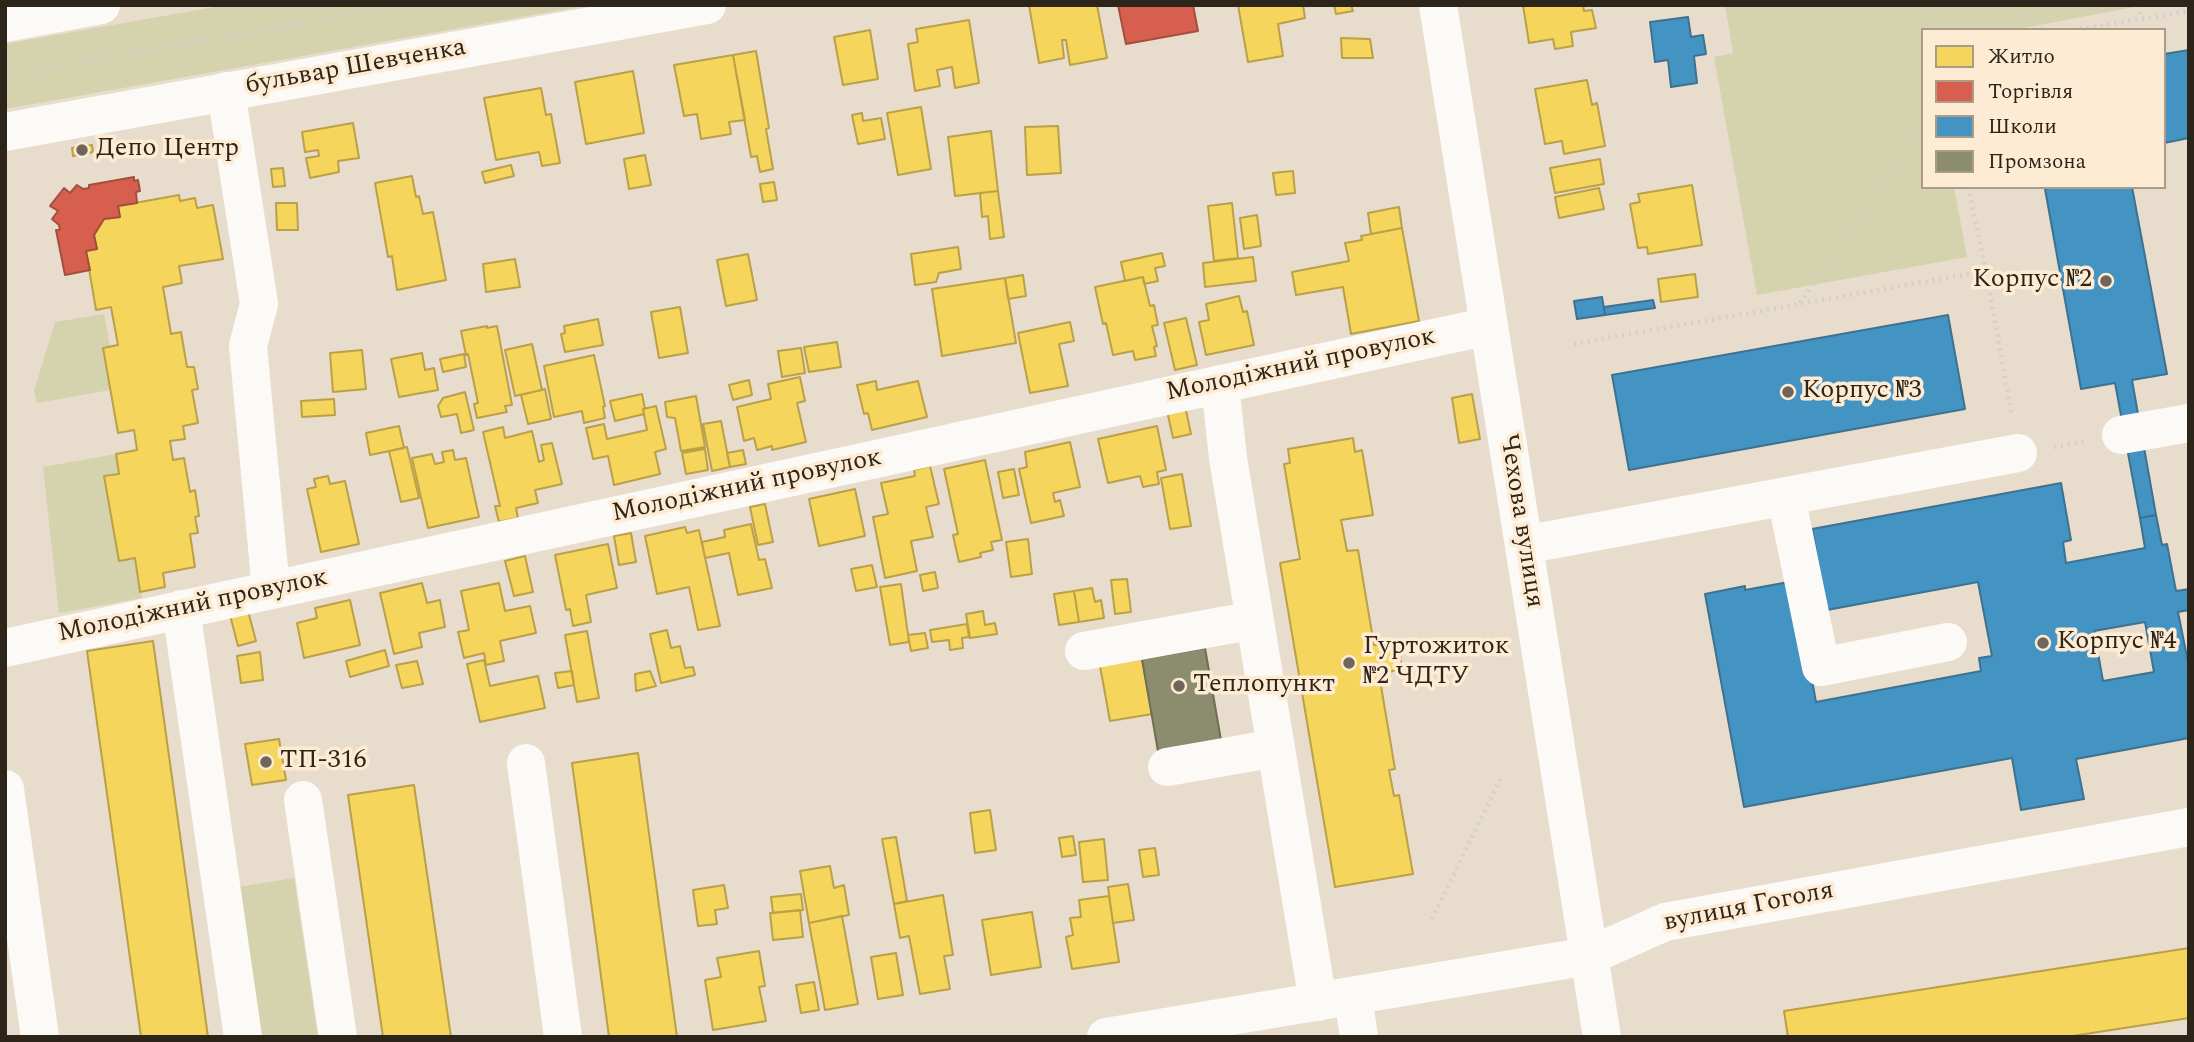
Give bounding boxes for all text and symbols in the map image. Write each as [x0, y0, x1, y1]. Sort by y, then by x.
legend [1921, 28, 2166, 189]
street label: бульвар Шевченка [243, 33, 469, 103]
text: Житло [1988, 41, 2055, 73]
text: Торгівля [1988, 76, 2073, 108]
text: Школи [1988, 111, 2057, 143]
place label: Депо Центр [96, 134, 239, 166]
marker: Депо Центр [74, 142, 90, 158]
text: Промзона [1988, 146, 2086, 178]
place label: Корпус №2 [1973, 265, 2092, 297]
marker: Корпус №2 [2098, 273, 2114, 289]
street label: Молодіжний провулок [1163, 322, 1439, 410]
place label: Корпус №3 [1802, 376, 1921, 408]
marker: Корпус №3 [1780, 384, 1796, 400]
street label: Чехова вулиця [1491, 432, 1549, 610]
street label: Молодіжний провулок [609, 443, 885, 531]
street label: Молодіжний провулок [55, 563, 331, 651]
place label: Корпус №4 [2057, 627, 2176, 659]
place label: Гуртожиток №2 ЧДТУ [1363, 632, 1509, 694]
marker: Корпус №4 [2035, 635, 2051, 651]
marker: Гуртожиток №2 ЧДТУ [1341, 655, 1357, 671]
place label: Теплопункт [1193, 670, 1335, 702]
marker: Теплопункт [1171, 678, 1187, 694]
place label: ТП-316 [280, 746, 367, 778]
marker: ТП-316 [258, 754, 274, 770]
street label: вулиця Гоголя [1661, 876, 1837, 940]

